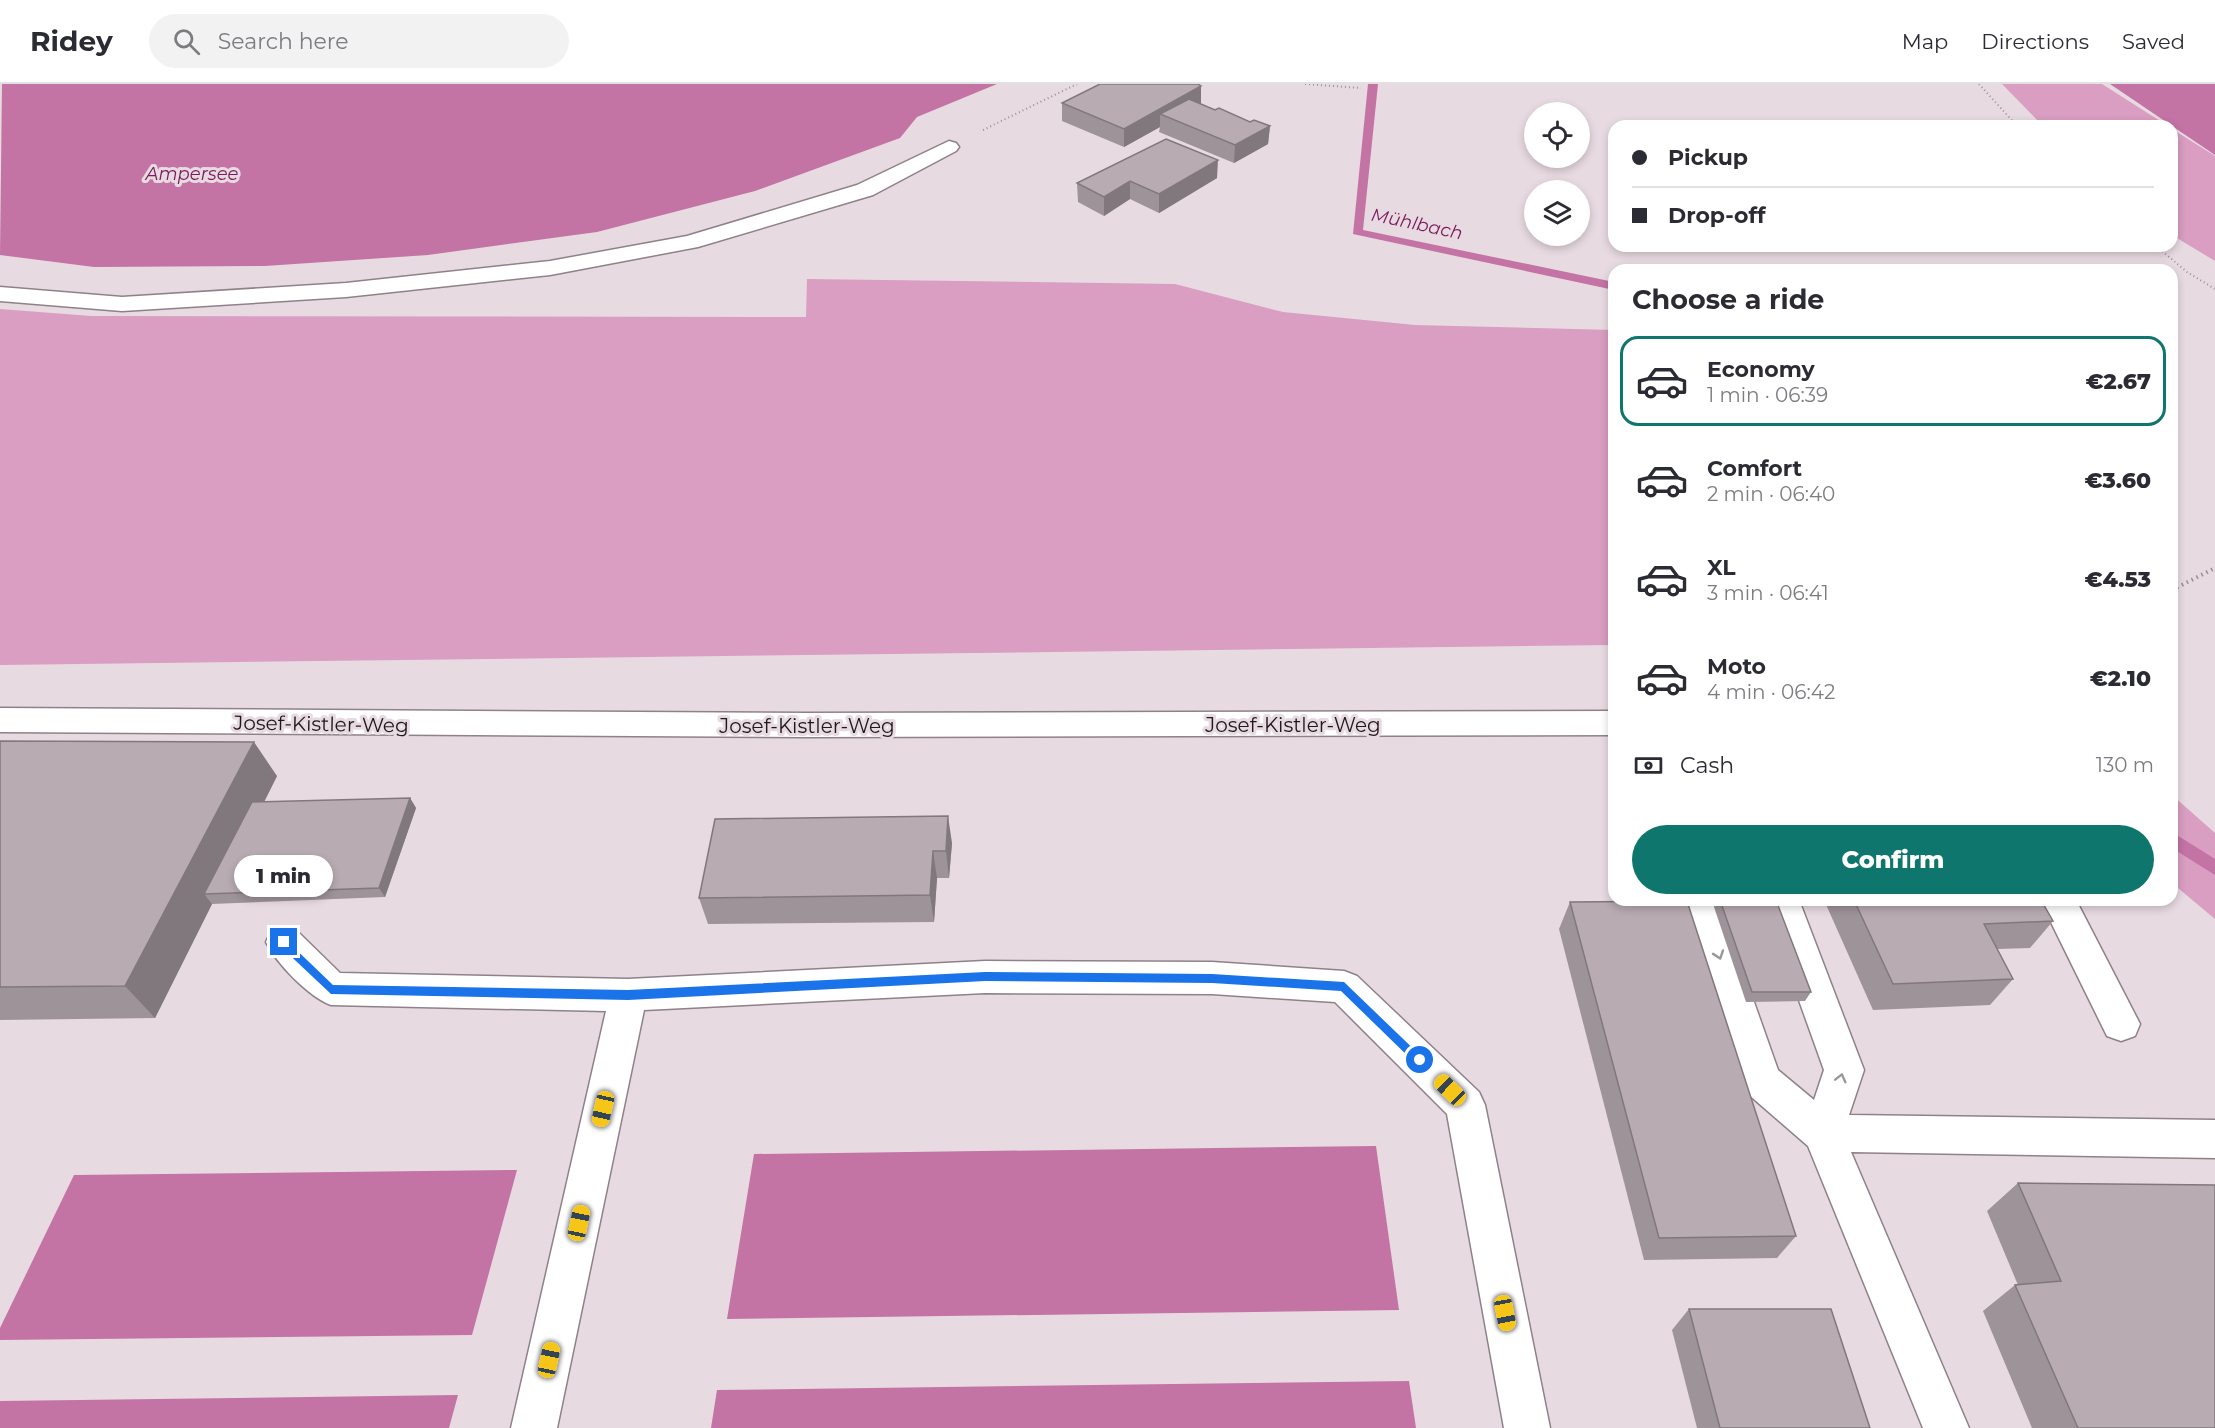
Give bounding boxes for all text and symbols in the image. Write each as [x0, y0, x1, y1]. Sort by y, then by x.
search box [149, 14, 569, 68]
text: Ridey [30, 24, 113, 58]
icon: search [170, 25, 203, 58]
text: Search here [218, 28, 349, 55]
text: Map [1902, 29, 1948, 54]
text: Directions [1981, 29, 2089, 54]
text: Saved [2122, 29, 2185, 54]
map controls [1524, 102, 1590, 246]
button: locate [1524, 102, 1590, 168]
text: Pickup [1668, 144, 1748, 171]
water label: Ampersee [145, 163, 239, 185]
button: layers [1524, 180, 1590, 246]
text: Drop-off [1668, 202, 1766, 229]
water label: Mühlbach [1369, 204, 1465, 244]
text: Choose a ride [1632, 283, 1824, 316]
icon: car [1635, 354, 1689, 408]
text: Economy [1707, 356, 1815, 383]
text: €2.67 [2086, 368, 2151, 395]
text: 1 min · 06:39 [1707, 383, 1828, 407]
icon: car [1635, 453, 1689, 507]
text: Comfort [1707, 455, 1802, 482]
text: €3.60 [2084, 467, 2151, 494]
text: 2 min · 06:40 [1707, 482, 1835, 506]
icon: car [1635, 552, 1689, 606]
text: XL [1707, 554, 1736, 581]
text: €4.53 [2085, 566, 2151, 593]
text: 3 min · 06:41 [1707, 581, 1829, 605]
icon: car [1635, 651, 1689, 705]
text: Moto [1707, 653, 1766, 680]
text: €2.10 [2090, 665, 2151, 692]
text: 4 min · 06:42 [1707, 680, 1835, 704]
street label: Josef-Kistler-Weg [232, 710, 409, 738]
street label: Josef-Kistler-Weg [1204, 713, 1381, 737]
street label: Josef-Kistler-Weg [718, 714, 895, 738]
icon: cash [1632, 749, 1665, 782]
text: Cash [1680, 752, 1734, 779]
text: 130 m [2096, 753, 2154, 777]
button: Confirm [1632, 825, 2154, 894]
callout: 1 min [234, 855, 334, 897]
text: 1 min [256, 864, 311, 888]
route end [270, 928, 297, 955]
one-way arrow [1711, 949, 1724, 960]
route start [1406, 1046, 1433, 1073]
car [1431, 1071, 1469, 1109]
one-way arrow [1833, 1073, 1846, 1083]
car [590, 1089, 616, 1129]
car [566, 1204, 592, 1242]
car [1493, 1294, 1517, 1332]
car [536, 1341, 562, 1379]

